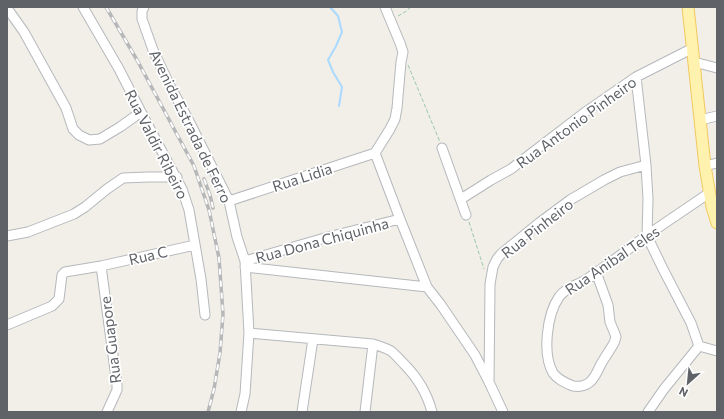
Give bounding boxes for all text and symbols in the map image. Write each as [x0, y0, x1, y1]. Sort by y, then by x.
street label: Avenida Estrada de Ferro [146, 46, 236, 206]
street label: Rua Antonio Pinheiro [512, 72, 640, 172]
street label: Rua Valdir Ribeiro [122, 86, 192, 202]
street label: Rua Lidia [270, 159, 334, 195]
street label: Rua Pinheiro [498, 194, 576, 262]
street label: Rua Dona Chiquinha [253, 214, 391, 266]
street label: Rua Anibal Teles [561, 222, 663, 298]
street label: Rua C [127, 242, 169, 268]
street label: Rua Guapore [96, 295, 124, 385]
north arrow [668, 363, 708, 403]
text: N [677, 385, 690, 400]

